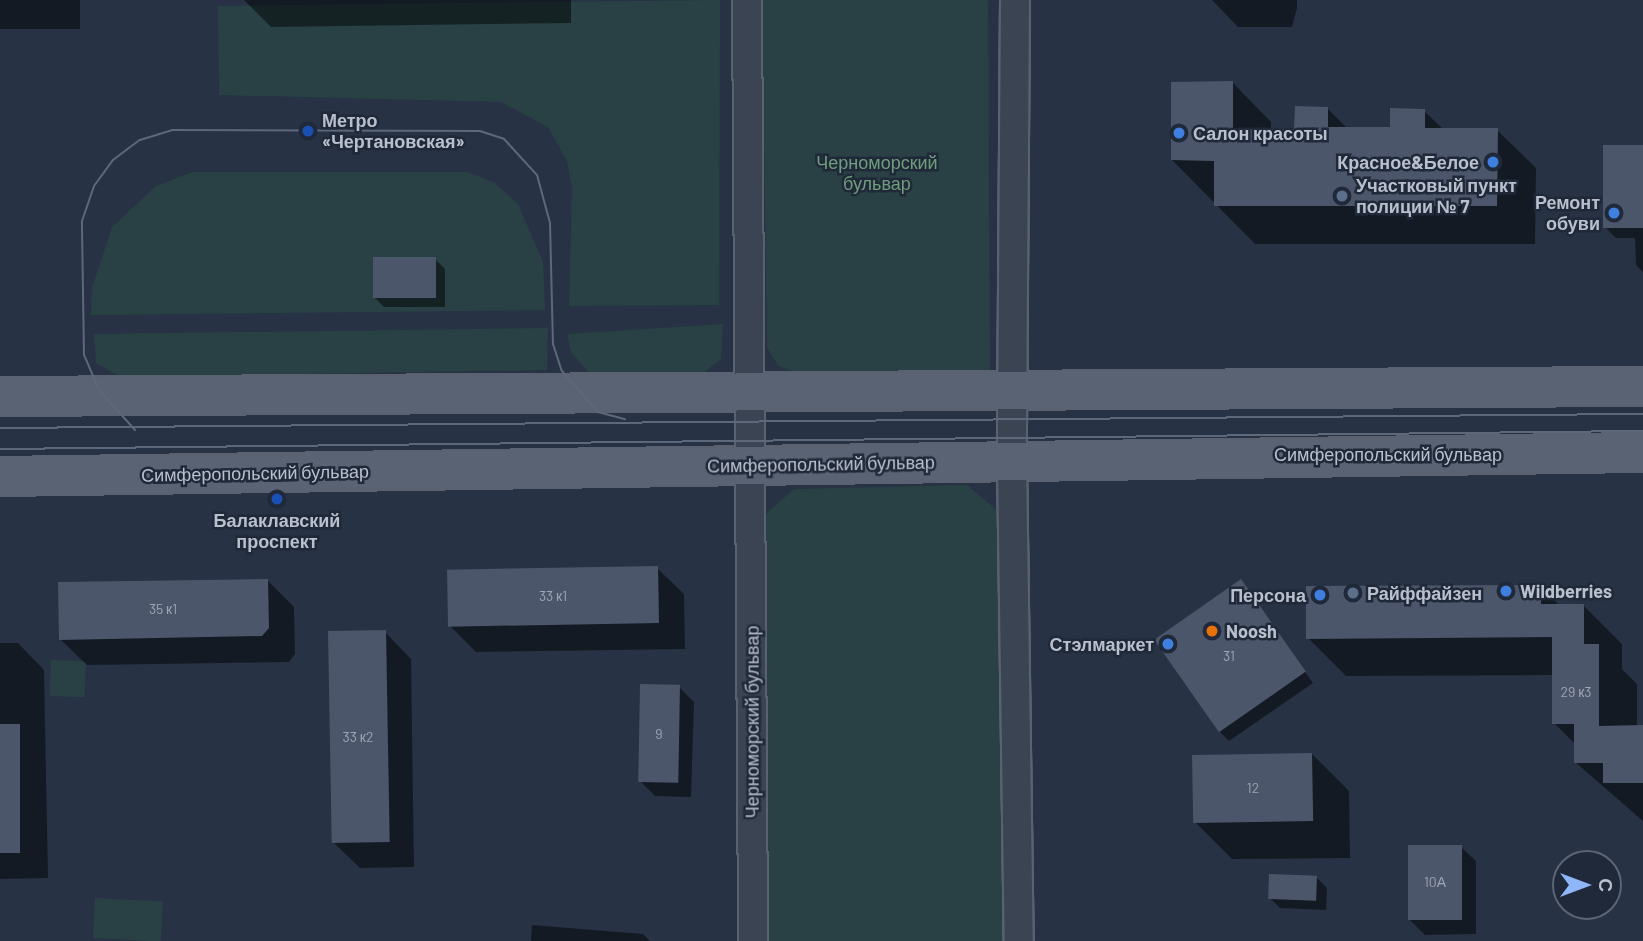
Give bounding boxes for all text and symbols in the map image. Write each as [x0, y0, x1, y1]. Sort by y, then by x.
place label: Метро «Чертановская» [322, 110, 465, 152]
place label: Салон красоты [1193, 122, 1328, 144]
marker: Метро «Чертановская» [300, 123, 316, 139]
marker: Салон красоты [1171, 125, 1187, 141]
place label: Красное&Белое [1337, 151, 1479, 173]
park label: Черноморский бульвар [816, 152, 938, 194]
marker: Красное&Белое [1485, 154, 1501, 170]
place label: Участковый пункт полиции № 7 [1356, 175, 1517, 218]
marker: Участковый пункт полиции № 7 [1334, 188, 1350, 204]
place label: Ремонт обуви [1535, 192, 1600, 234]
marker: Ремонт обуви [1606, 205, 1622, 221]
street label: Симферопольский бульвар [1274, 443, 1502, 465]
street label: Симферопольский бульвар [707, 451, 935, 477]
street label: Симферопольский бульвар [141, 460, 369, 486]
marker: Балаклавский проспект [269, 491, 285, 507]
place label: Балаклавский проспект [214, 510, 340, 552]
place label: Wildberries [1520, 580, 1612, 602]
place label: Райффайзен [1367, 582, 1482, 604]
marker: Wildberries [1498, 583, 1514, 599]
place label: Персона [1230, 584, 1306, 606]
marker: Райффайзен [1345, 585, 1361, 601]
marker: Персона [1312, 587, 1328, 603]
house number: 33 к1 [539, 588, 567, 604]
house number: 35 к1 [149, 601, 177, 617]
place label: Noosh [1226, 620, 1277, 642]
marker: Noosh [1204, 623, 1220, 639]
street label: Черноморский бульвар [741, 626, 763, 818]
place label: Стэлмаркет [1050, 633, 1154, 655]
marker: Стэлмаркет [1160, 636, 1176, 652]
house number: 31 [1223, 648, 1235, 664]
house number: 29 к3 [1561, 684, 1591, 700]
house number: 9 [655, 726, 663, 742]
house number: 33 к2 [343, 729, 373, 745]
house number: 12 [1247, 780, 1259, 796]
north arrow [1552, 850, 1622, 920]
house number: 10А [1424, 874, 1446, 890]
text: С [1595, 878, 1618, 892]

